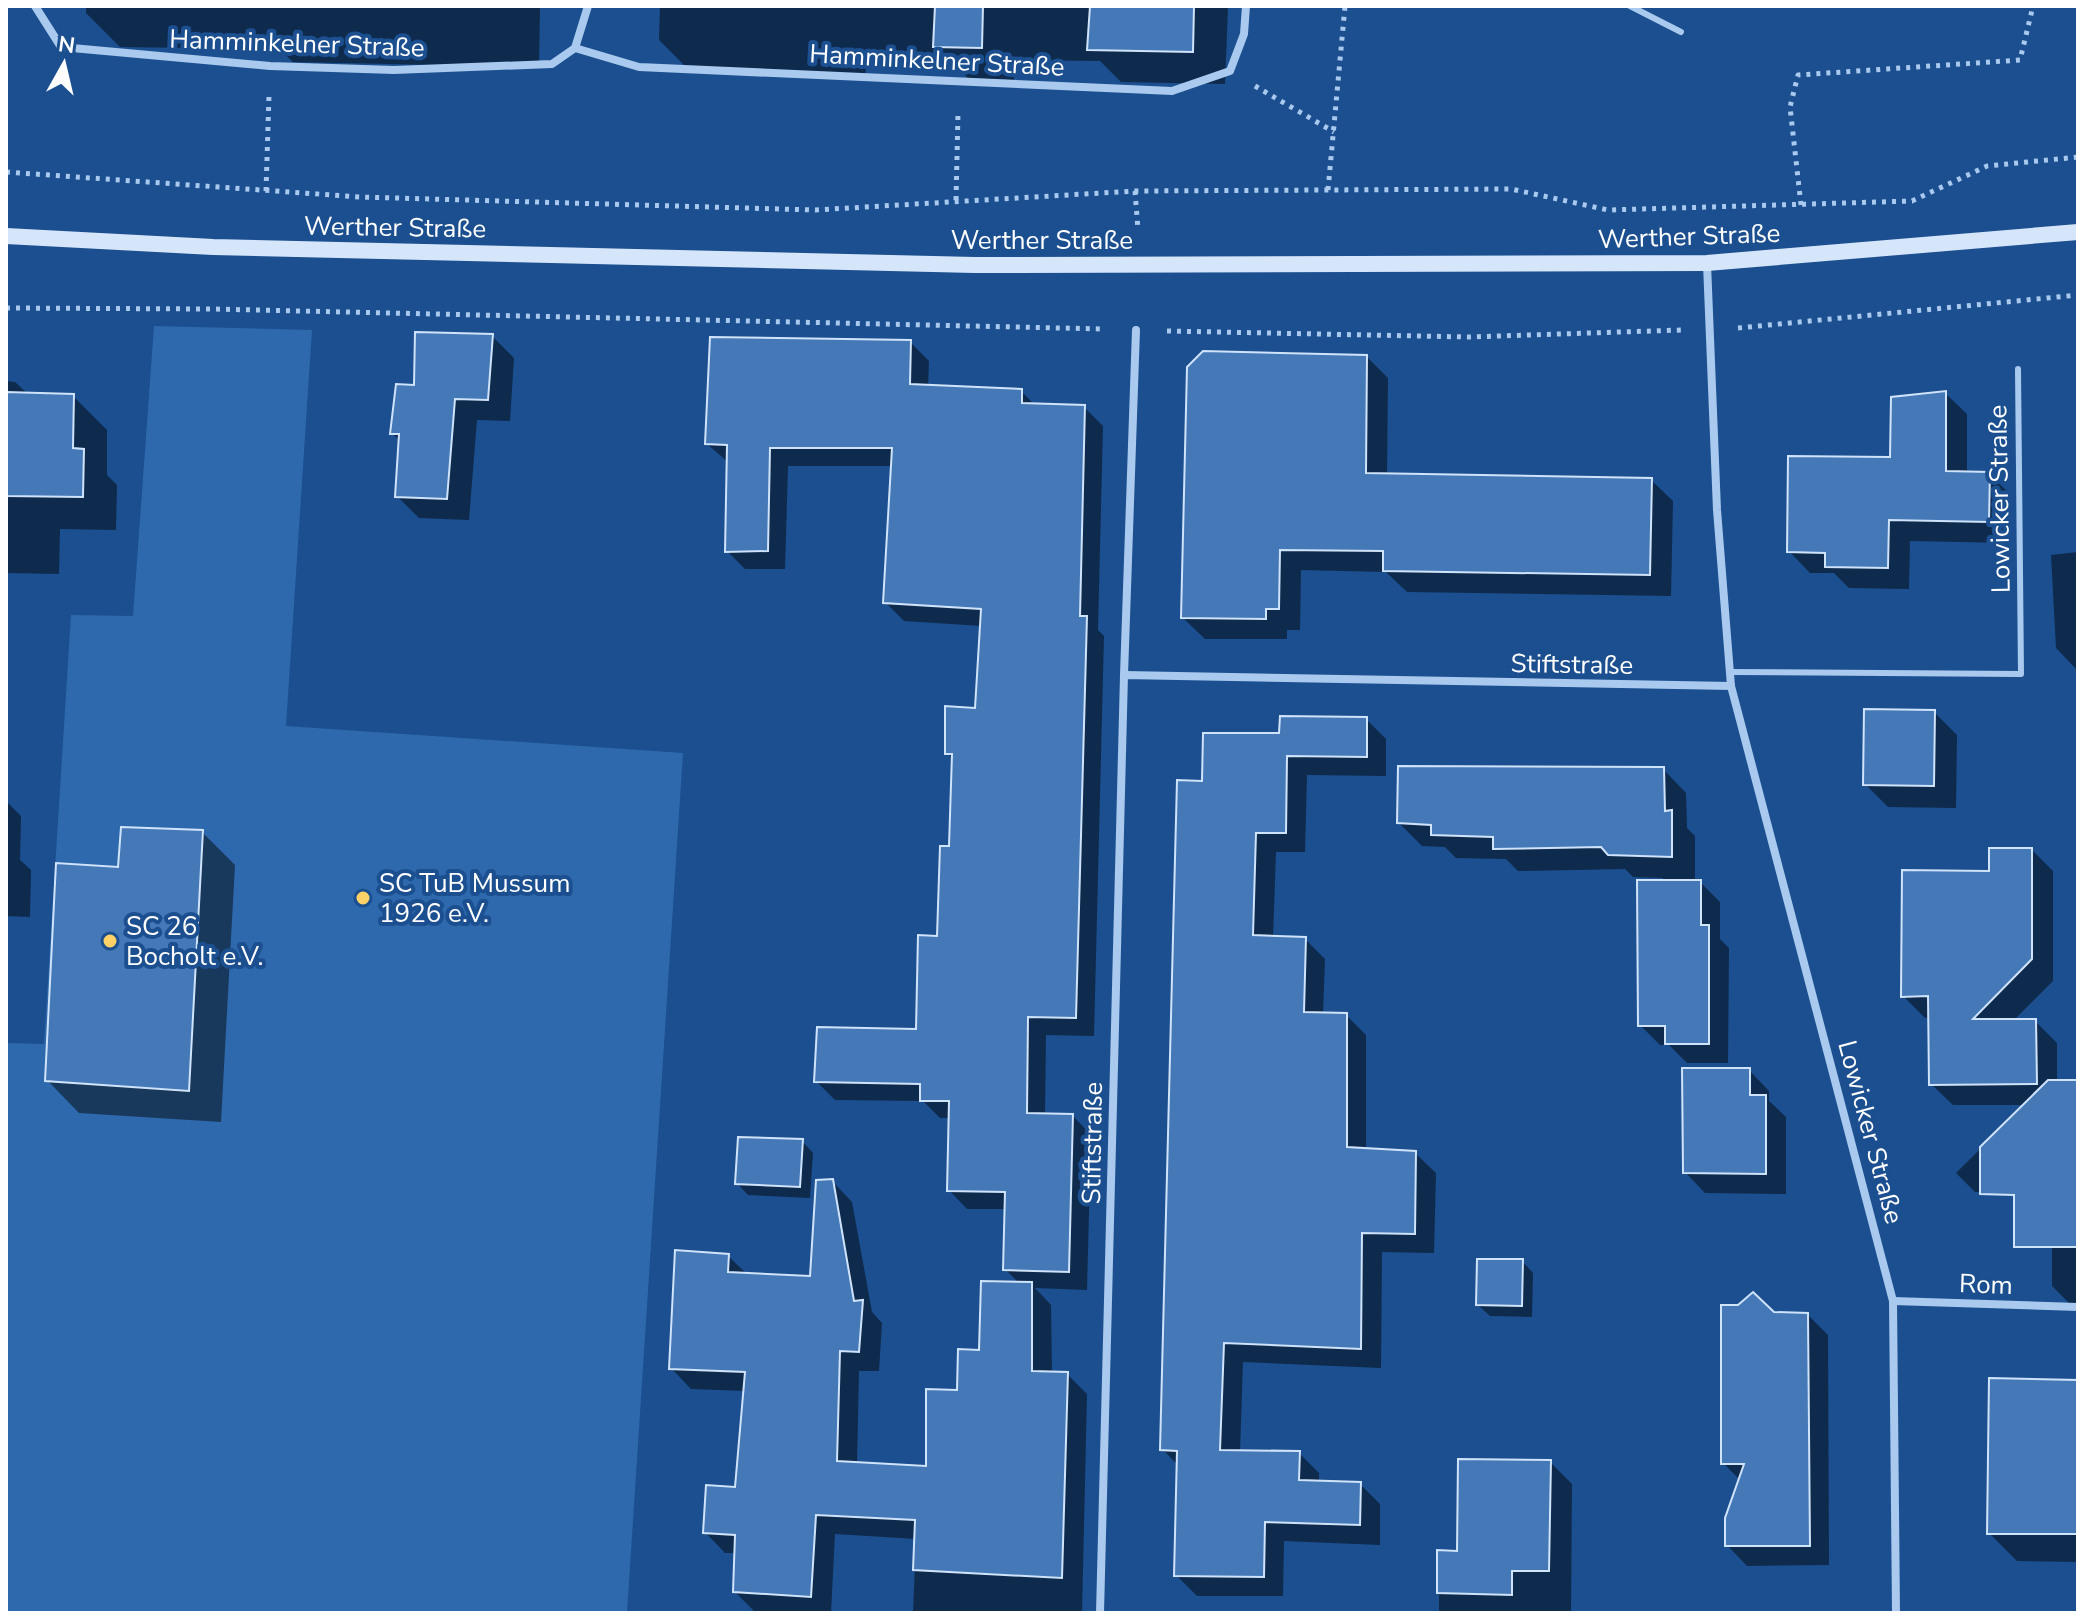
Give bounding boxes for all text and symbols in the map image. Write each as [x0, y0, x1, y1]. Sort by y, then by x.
street label: Hamminkelner Straße [169, 22, 425, 65]
north arrow [24, 24, 104, 104]
text: N [56, 29, 77, 61]
street label: Hamminkelner Straße [808, 36, 1065, 85]
street label: Werther Straße [303, 208, 487, 247]
street label: Werther Straße [1597, 216, 1781, 257]
street label: Werther Straße [951, 223, 1133, 258]
street label: Lowicker Straße [1980, 404, 2019, 594]
street label: Stiftstraße [1510, 646, 1634, 683]
place label: SC TuB Mussum 1926 e.V. [379, 866, 570, 931]
marker: SC TuB Mussum 1926 e.V. [354, 889, 372, 907]
place label: SC 26 Bocholt e.V. [126, 909, 263, 974]
marker: SC 26 Bocholt e.V. [101, 932, 119, 950]
street label: Lowicker Straße [1829, 1037, 1912, 1228]
street label: Stiftstraße [1074, 1081, 1111, 1205]
street label: Rom [1958, 1266, 2013, 1303]

